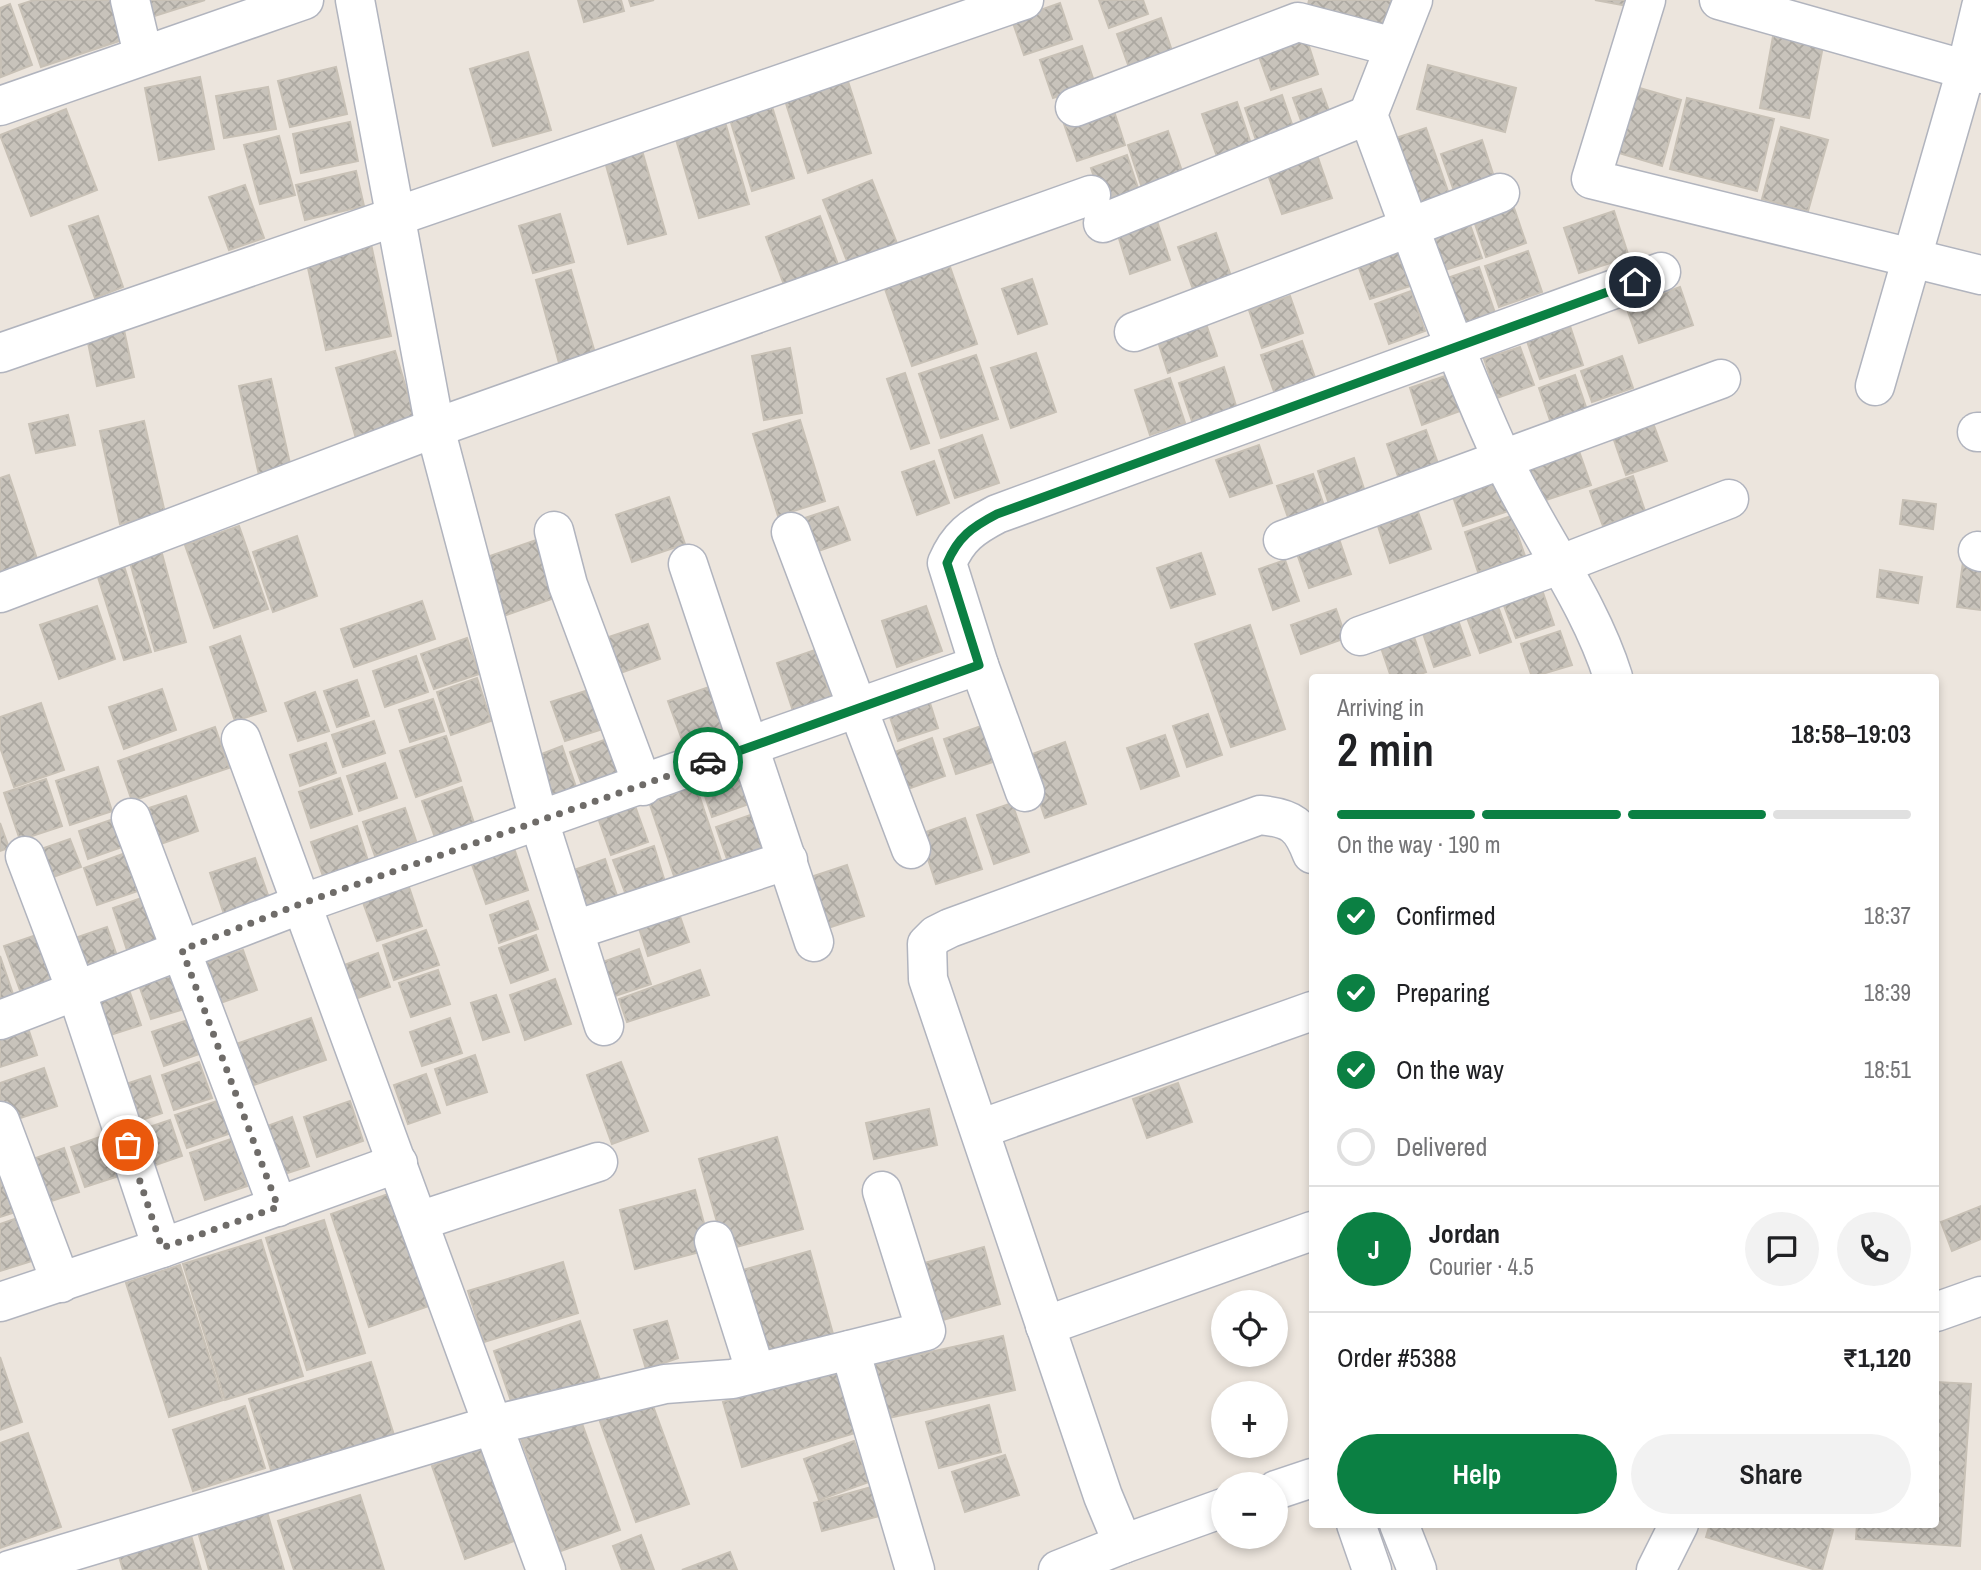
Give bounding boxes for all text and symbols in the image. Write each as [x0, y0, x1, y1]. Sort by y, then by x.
pin [1605, 252, 1665, 312]
icon: home [1616, 263, 1654, 301]
text: Arriving in [1337, 692, 1424, 723]
text: 18:58–19:03 [1791, 716, 1911, 751]
text: 2 min [1337, 718, 1434, 780]
courier [673, 727, 743, 797]
icon: car [689, 743, 727, 781]
text: On the way · 190 m [1337, 829, 1501, 860]
icon: check [1337, 897, 1375, 935]
text: Confirmed [1396, 898, 1496, 933]
text: 18:37 [1864, 900, 1911, 931]
icon: check [1337, 974, 1375, 1012]
text: Preparing [1396, 975, 1490, 1010]
text: 18:39 [1864, 977, 1911, 1008]
icon: check [1337, 1051, 1375, 1089]
text: On the way [1396, 1052, 1504, 1087]
text: 18:51 [1864, 1054, 1911, 1085]
pin [98, 1115, 158, 1175]
icon: bag [109, 1126, 147, 1164]
text: Delivered [1396, 1129, 1487, 1164]
button: chat [1745, 1212, 1819, 1286]
button: phone [1837, 1212, 1911, 1286]
text: Jordan [1429, 1216, 1500, 1251]
text: J [1368, 1232, 1380, 1267]
text: Courier · 4.5 [1429, 1251, 1534, 1282]
map controls [1211, 1290, 1288, 1549]
button: locate [1211, 1290, 1288, 1367]
text: Order #5388 [1337, 1340, 1457, 1375]
text: ₹1,120 [1843, 1340, 1911, 1375]
button: + [1211, 1381, 1288, 1458]
button: Help [1337, 1434, 1617, 1514]
button: Share [1631, 1434, 1911, 1514]
button: − [1211, 1472, 1288, 1549]

